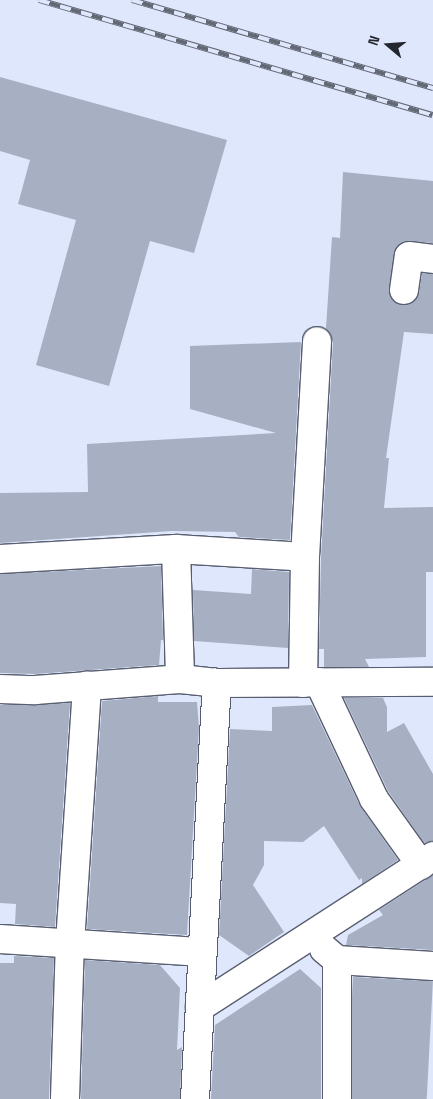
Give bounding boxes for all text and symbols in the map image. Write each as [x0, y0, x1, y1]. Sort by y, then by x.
north arrow [363, 20, 413, 70]
text: N [364, 33, 384, 48]

